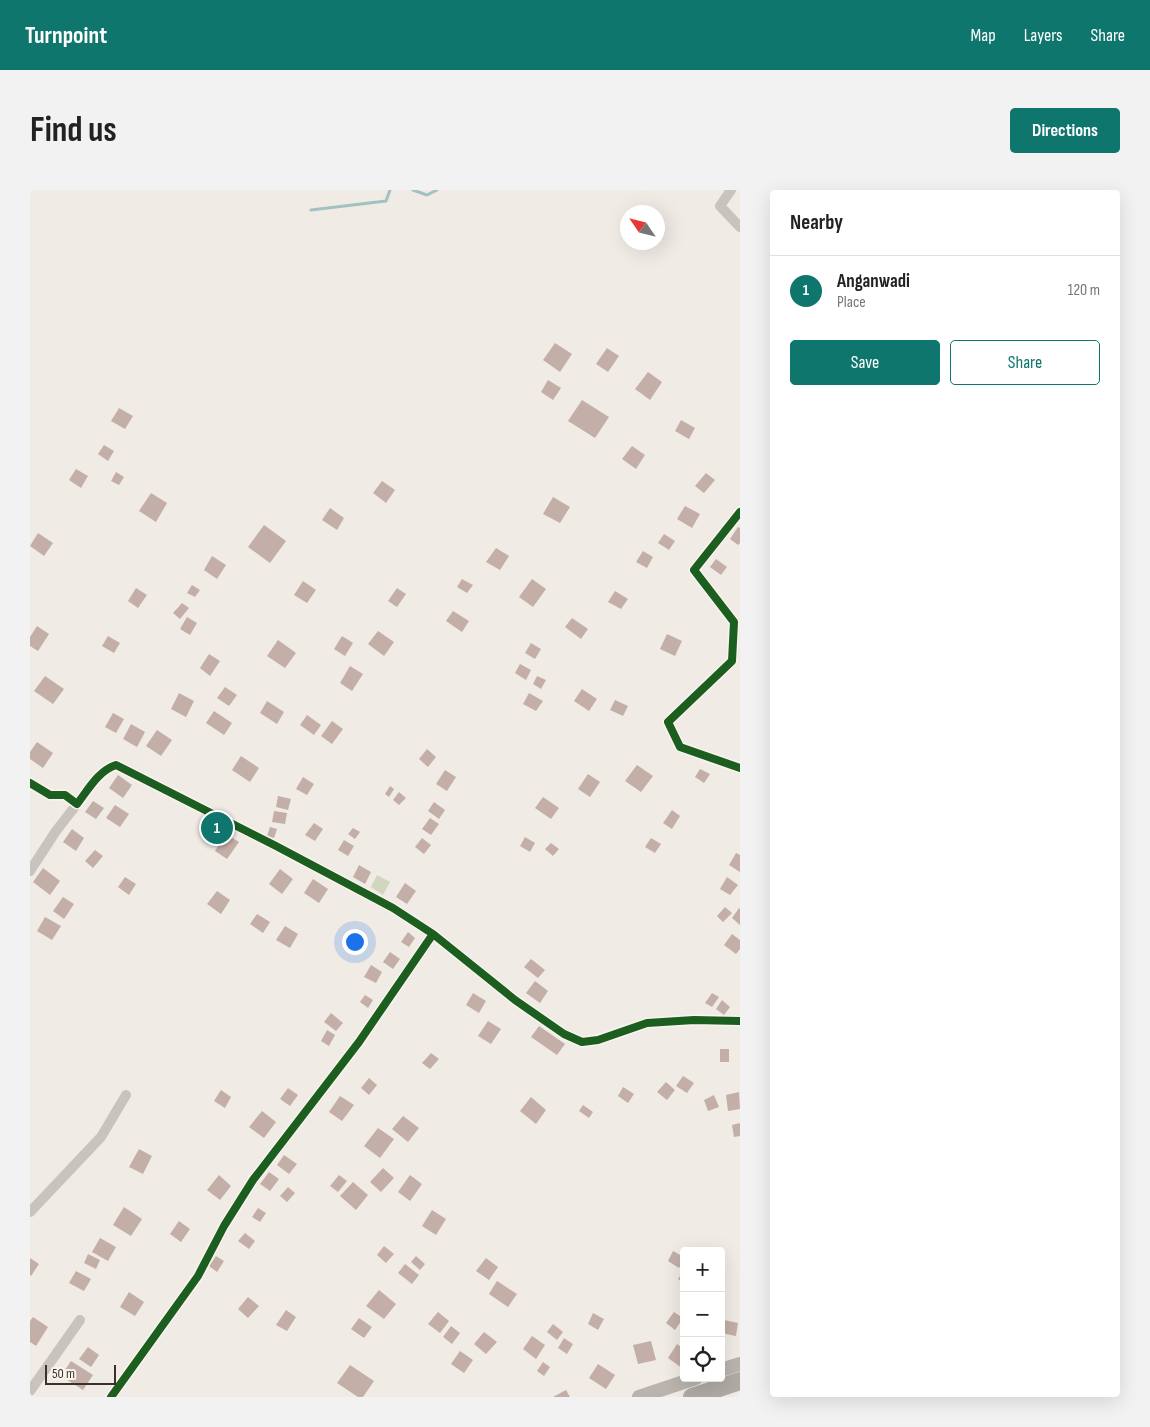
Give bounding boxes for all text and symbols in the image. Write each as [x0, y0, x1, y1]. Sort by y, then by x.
text: Turnpoint [25, 21, 107, 50]
text: Map [971, 25, 996, 46]
text: Layers [1024, 25, 1063, 46]
text: Share [1091, 25, 1125, 46]
button: Directions [1010, 108, 1120, 153]
text: Find us [30, 109, 117, 152]
north arrow [620, 205, 665, 250]
text: Nearby [790, 210, 843, 235]
text: Anganwadi [837, 270, 910, 293]
text: 1 [803, 281, 809, 300]
text: 120 m [1068, 281, 1100, 300]
text: Place [837, 293, 866, 312]
button: Save [790, 340, 940, 385]
button: Share [950, 340, 1100, 385]
pin: 1 [201, 809, 233, 847]
your location [342, 929, 368, 955]
map controls [680, 1247, 725, 1382]
button: + [680, 1247, 725, 1292]
button: − [680, 1292, 725, 1337]
button: locate [680, 1337, 725, 1382]
scale bar [45, 1362, 116, 1385]
text: 50 m [52, 1365, 75, 1382]

